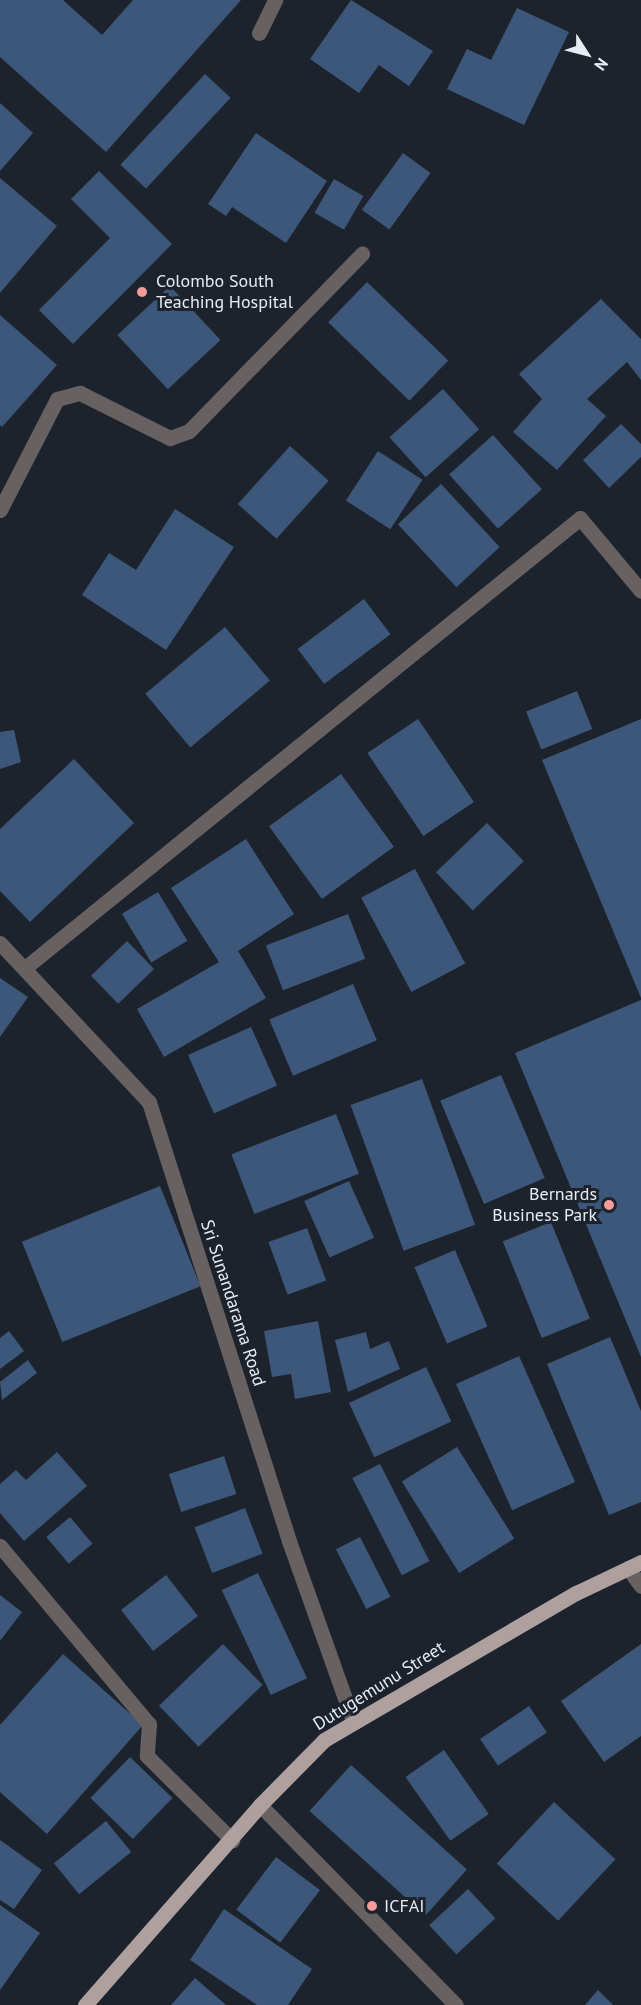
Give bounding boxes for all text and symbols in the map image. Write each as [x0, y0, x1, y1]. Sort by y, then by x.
north arrow [557, 24, 617, 84]
text: N [590, 54, 613, 75]
place label: Colombo South Teaching Hospital [156, 271, 293, 314]
marker: Colombo South Teaching Hospital [133, 283, 151, 301]
place label: Bernards Business Park [492, 1184, 597, 1226]
marker: Bernards Business Park [602, 1198, 616, 1212]
street label: Sri Sunandarama Road [196, 1217, 270, 1389]
street label: Dutugemunu Street [309, 1637, 449, 1735]
place label: ICFAI [384, 1895, 425, 1917]
marker: ICFAI [365, 1899, 379, 1913]

